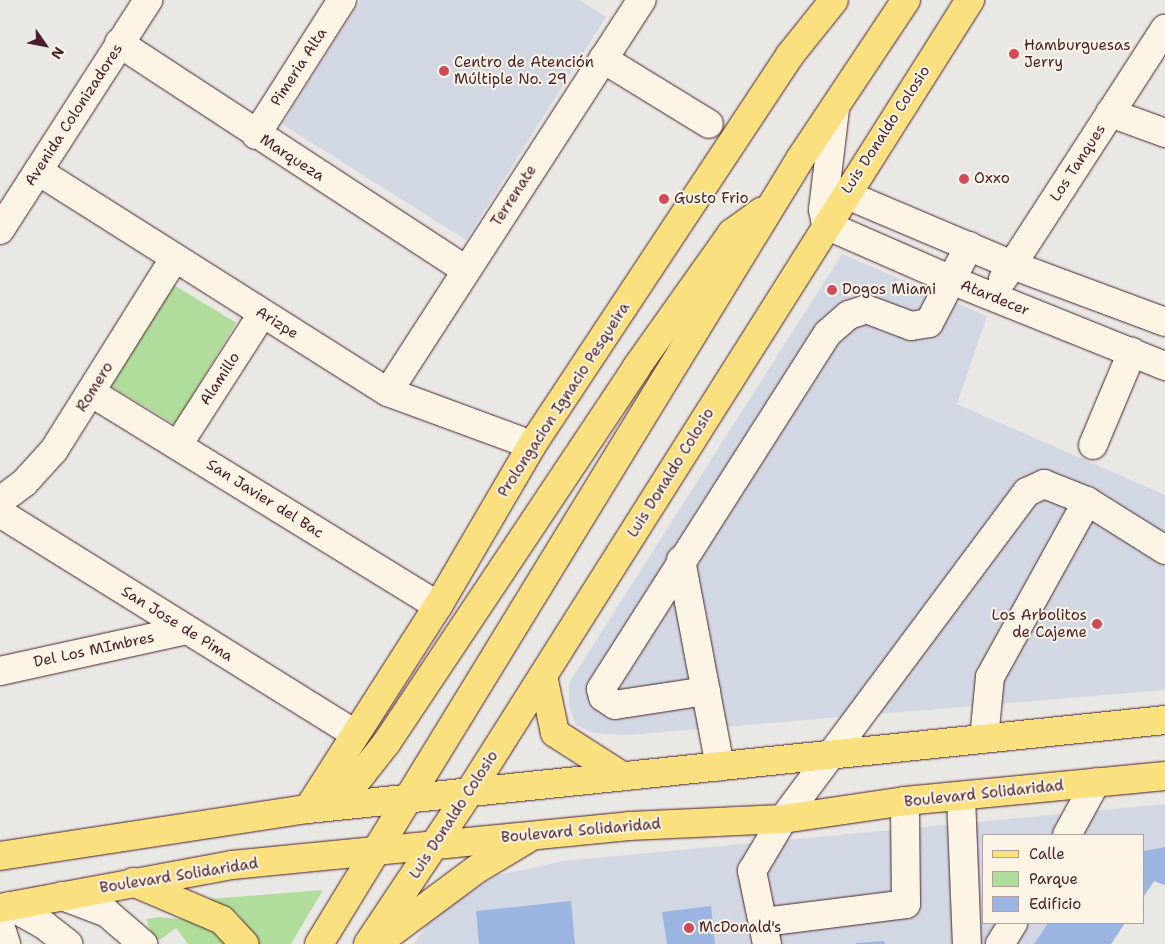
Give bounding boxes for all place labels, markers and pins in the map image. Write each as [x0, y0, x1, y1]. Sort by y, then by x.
place label: Hamburguesas Jerry [1024, 36, 1131, 71]
marker: Hamburguesas Jerry [1008, 48, 1020, 60]
place label: Centro de Atención Múltiple No. 29 [454, 53, 594, 88]
marker: Centro de Atención Múltiple No. 29 [438, 65, 450, 77]
place label: Oxxo [974, 170, 1010, 188]
marker: Oxxo [958, 173, 970, 185]
place label: Gusto Frio [674, 190, 749, 208]
marker: Gusto Frio [658, 193, 670, 205]
place label: Dogos Miami [842, 281, 936, 299]
marker: Dogos Miami [826, 284, 838, 296]
place label: Los Arbolitos de Cajeme [992, 606, 1087, 641]
marker: Los Arbolitos de Cajeme [1091, 618, 1103, 630]
place label: McDonald's [699, 919, 781, 937]
marker: McDonald's [683, 922, 695, 934]

